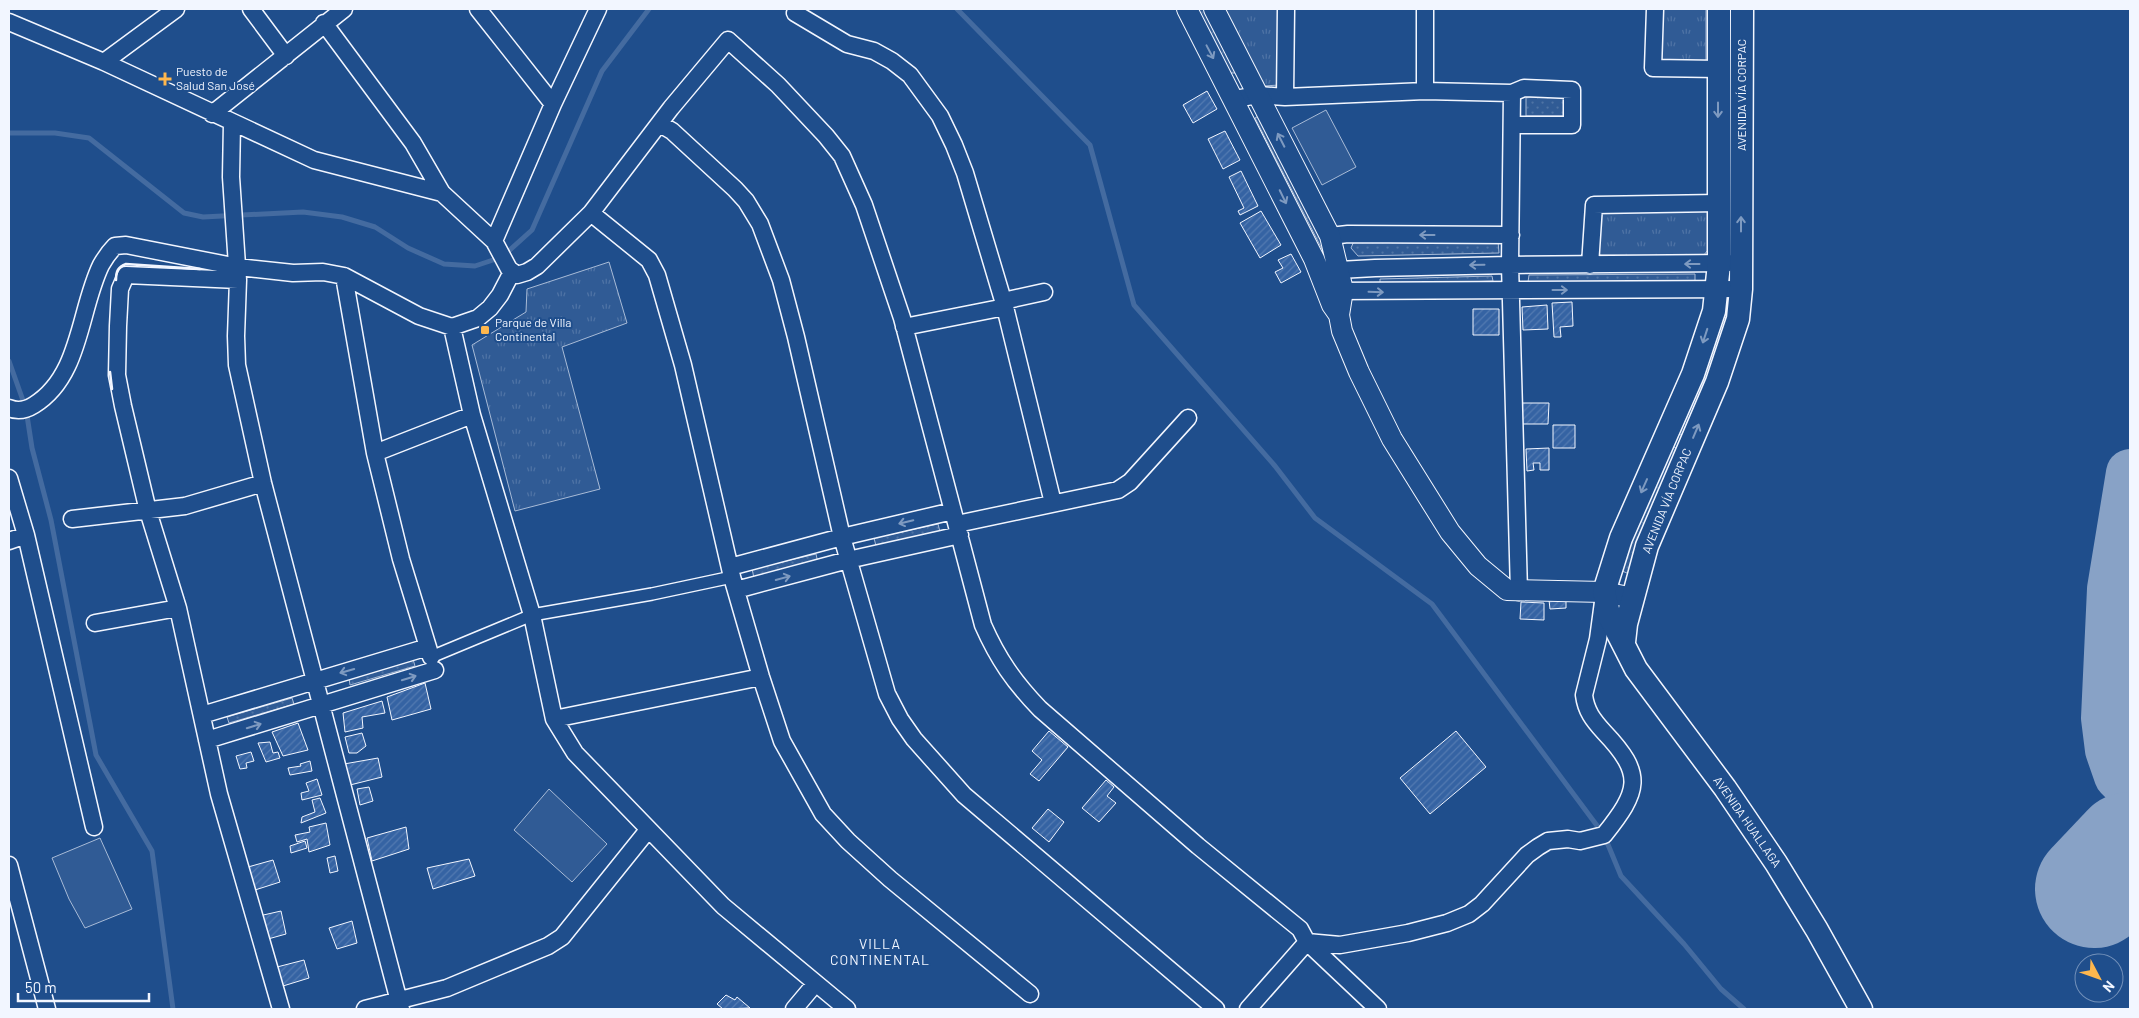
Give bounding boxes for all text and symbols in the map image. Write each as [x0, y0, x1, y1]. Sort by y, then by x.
street label: AVENIDA VÍA CORPAC [1734, 39, 1748, 151]
one-way arrow [1206, 44, 1215, 59]
place label: Puesto de Salud San José [176, 64, 255, 92]
marker: Puesto de Salud San José [158, 72, 172, 86]
one-way arrow [1713, 102, 1723, 118]
one-way arrow [1275, 133, 1285, 148]
one-way arrow [1279, 189, 1288, 204]
one-way arrow [1736, 216, 1746, 232]
one-way arrow [1419, 230, 1435, 239]
one-way arrow [1685, 259, 1701, 269]
one-way arrow [1470, 261, 1486, 270]
one-way arrow [1552, 285, 1568, 295]
one-way arrow [1368, 287, 1384, 296]
place label: Parque de Villa Continental [495, 315, 571, 343]
marker: Parque de Villa Continental [479, 324, 491, 336]
one-way arrow [1700, 328, 1710, 344]
one-way arrow [1692, 424, 1702, 439]
street label: AVENIDA VÍA CORPAC [1639, 446, 1694, 555]
one-way arrow [1638, 478, 1648, 493]
one-way arrow [898, 518, 914, 527]
one-way arrow [775, 572, 791, 582]
one-way arrow [340, 666, 356, 676]
one-way arrow [401, 672, 417, 682]
one-way arrow [246, 720, 262, 730]
street label: AVENIDA HUALLAGA [1711, 773, 1784, 870]
district label: VILLA CONTINENTAL [830, 935, 930, 968]
north arrow [2074, 953, 2124, 1003]
scale bar [18, 970, 149, 1002]
text: 50 m [25, 978, 57, 996]
text: N [2100, 978, 2119, 996]

